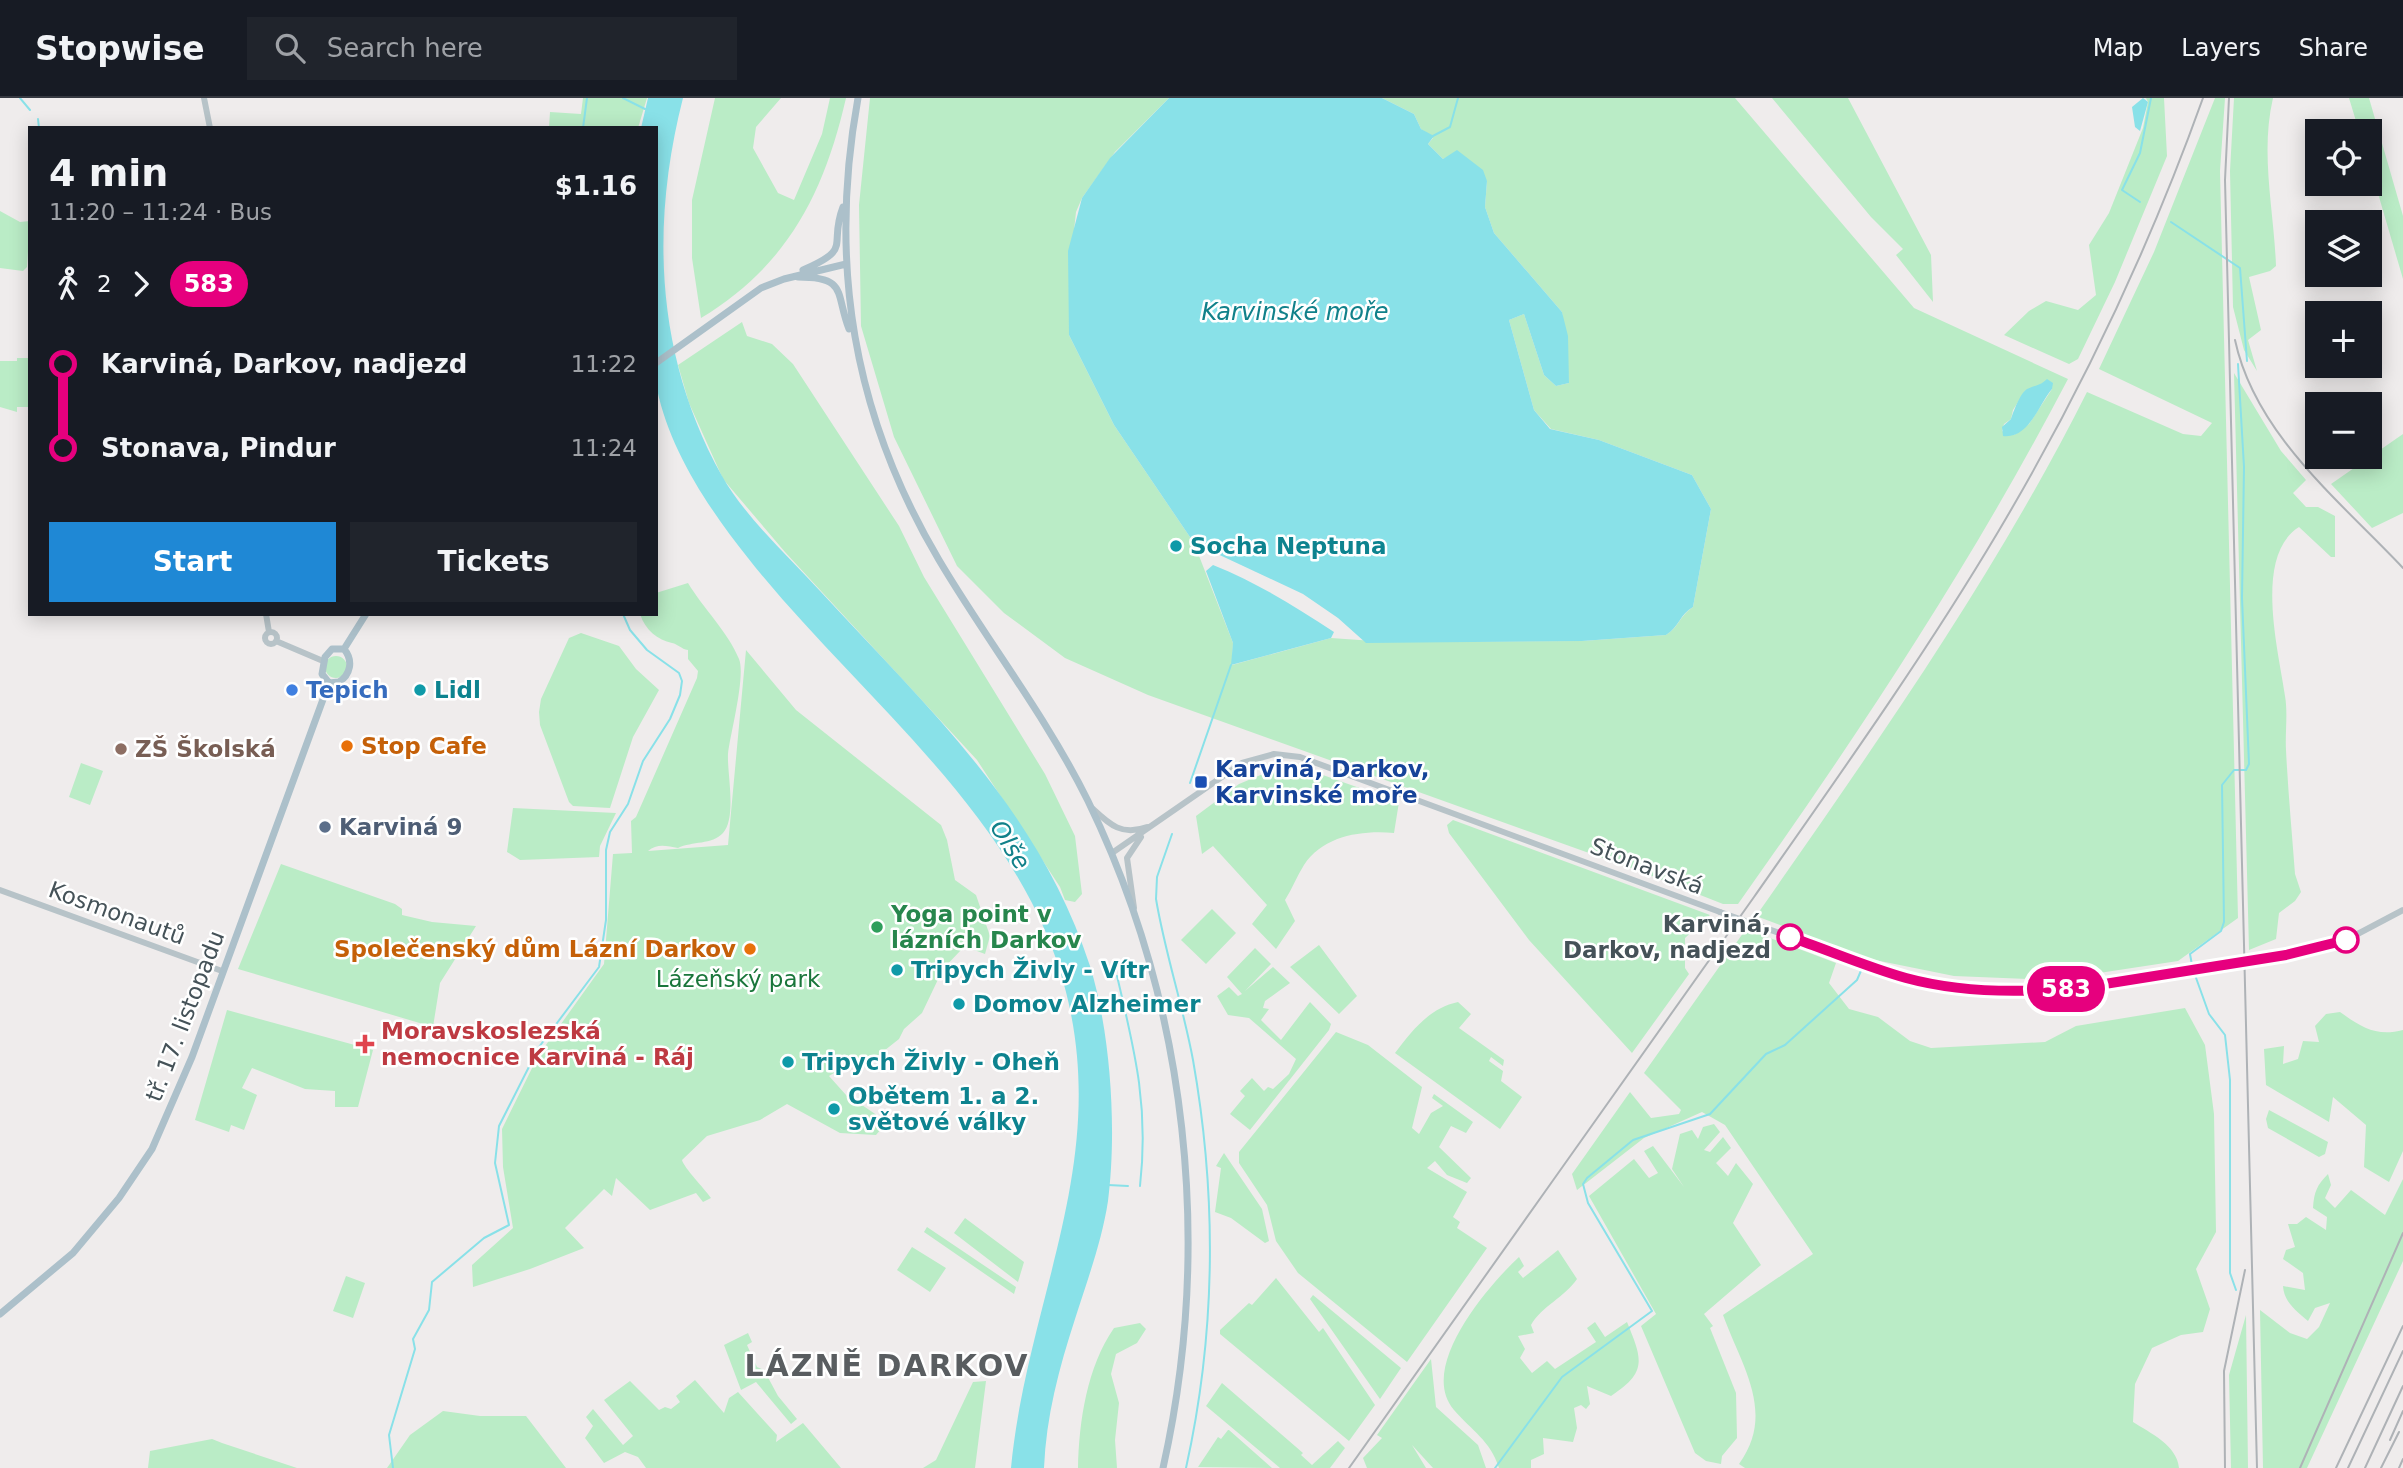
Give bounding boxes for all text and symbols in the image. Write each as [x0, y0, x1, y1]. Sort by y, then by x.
search box [247, 17, 737, 80]
text: Stopwise [35, 29, 205, 68]
icon: search [271, 29, 309, 67]
text: Search here [327, 33, 483, 63]
text: Map [2093, 34, 2143, 62]
text: Layers [2181, 34, 2261, 62]
text: Share [2299, 34, 2368, 62]
map controls [2305, 119, 2382, 469]
button: locate [2305, 119, 2382, 196]
text: 4 min [49, 151, 168, 195]
text: $1.16 [555, 171, 637, 201]
text: 11:20 – 11:24 · Bus [49, 199, 272, 225]
button: layers [2305, 210, 2382, 287]
icon: walk [49, 265, 87, 303]
icon: forward [122, 265, 160, 303]
text: 583 [184, 270, 234, 298]
text: 2 [97, 271, 112, 297]
water label: Karvinské moře [1201, 298, 1389, 326]
button: + [2305, 301, 2382, 378]
text: Karviná, Darkov, nadjezd [101, 349, 467, 379]
text: 11:22 [571, 351, 637, 377]
button: − [2305, 392, 2382, 469]
text: Stonava, Pindur [101, 433, 336, 463]
text: 11:24 [571, 435, 637, 461]
button: Start [49, 522, 336, 602]
button: Tickets [350, 522, 637, 602]
place label: Socha Neptuna [1190, 533, 1386, 559]
marker: Socha Neptuna [1168, 538, 1184, 554]
place label: Tepich [306, 677, 389, 703]
place label: Lidl [434, 677, 481, 703]
marker: Tepich [284, 682, 300, 698]
marker: Lidl [412, 682, 428, 698]
place label: Stop Cafe [361, 733, 487, 759]
place label: ZŠ Školská [135, 735, 276, 762]
marker: Stop Cafe [339, 738, 355, 754]
marker: ZŠ Školská [113, 741, 129, 757]
place label: Karviná, Darkov, Karvinské moře [1215, 756, 1430, 808]
marker: Karviná, Darkov, Karvinské moře [1193, 774, 1209, 790]
place label: Karviná 9 [339, 814, 462, 840]
water label: Olše [984, 815, 1036, 875]
marker: Karviná 9 [317, 819, 333, 835]
street label: Stonavská [1587, 833, 1707, 899]
street label: Kosmonautů [45, 876, 189, 950]
place label: Yoga point v lázních Darkov [890, 901, 1082, 953]
place label: Karviná, Darkov, nadjezd [1563, 911, 1771, 963]
marker: Yoga point v lázních Darkov [869, 919, 885, 935]
marker: Karviná, Darkov, nadjezd [1777, 924, 1803, 950]
street label: tř. 17. listopadu [141, 927, 229, 1105]
unlabelled marker [2333, 927, 2359, 953]
place label: Společenský dům Lázní Darkov [334, 936, 736, 962]
marker: Společenský dům Lázní Darkov [742, 941, 758, 957]
place label: Tripych Živly - Vítr [911, 956, 1150, 983]
marker: Tripych Živly - Vítr [889, 962, 905, 978]
park label: Lázeňský park [656, 966, 821, 992]
line badge: 583 [2026, 966, 2106, 1012]
text: 583 [2041, 975, 2091, 1003]
place label: Domov Alzheimer [973, 991, 1201, 1017]
marker: Domov Alzheimer [951, 996, 967, 1012]
place label: Moravskoslezská nemocnice Karviná - Ráj [381, 1018, 694, 1070]
marker: Moravskoslezská nemocnice Karviná - Ráj [355, 1034, 375, 1054]
place label: Tripych Živly - Oheň [802, 1048, 1060, 1075]
marker: Tripych Živly - Oheň [780, 1054, 796, 1070]
place label: Obětem 1. a 2. světové války [848, 1083, 1039, 1135]
marker: Obětem 1. a 2. světové války [826, 1101, 842, 1117]
district label: LÁZNĚ DARKOV [744, 1348, 1030, 1383]

